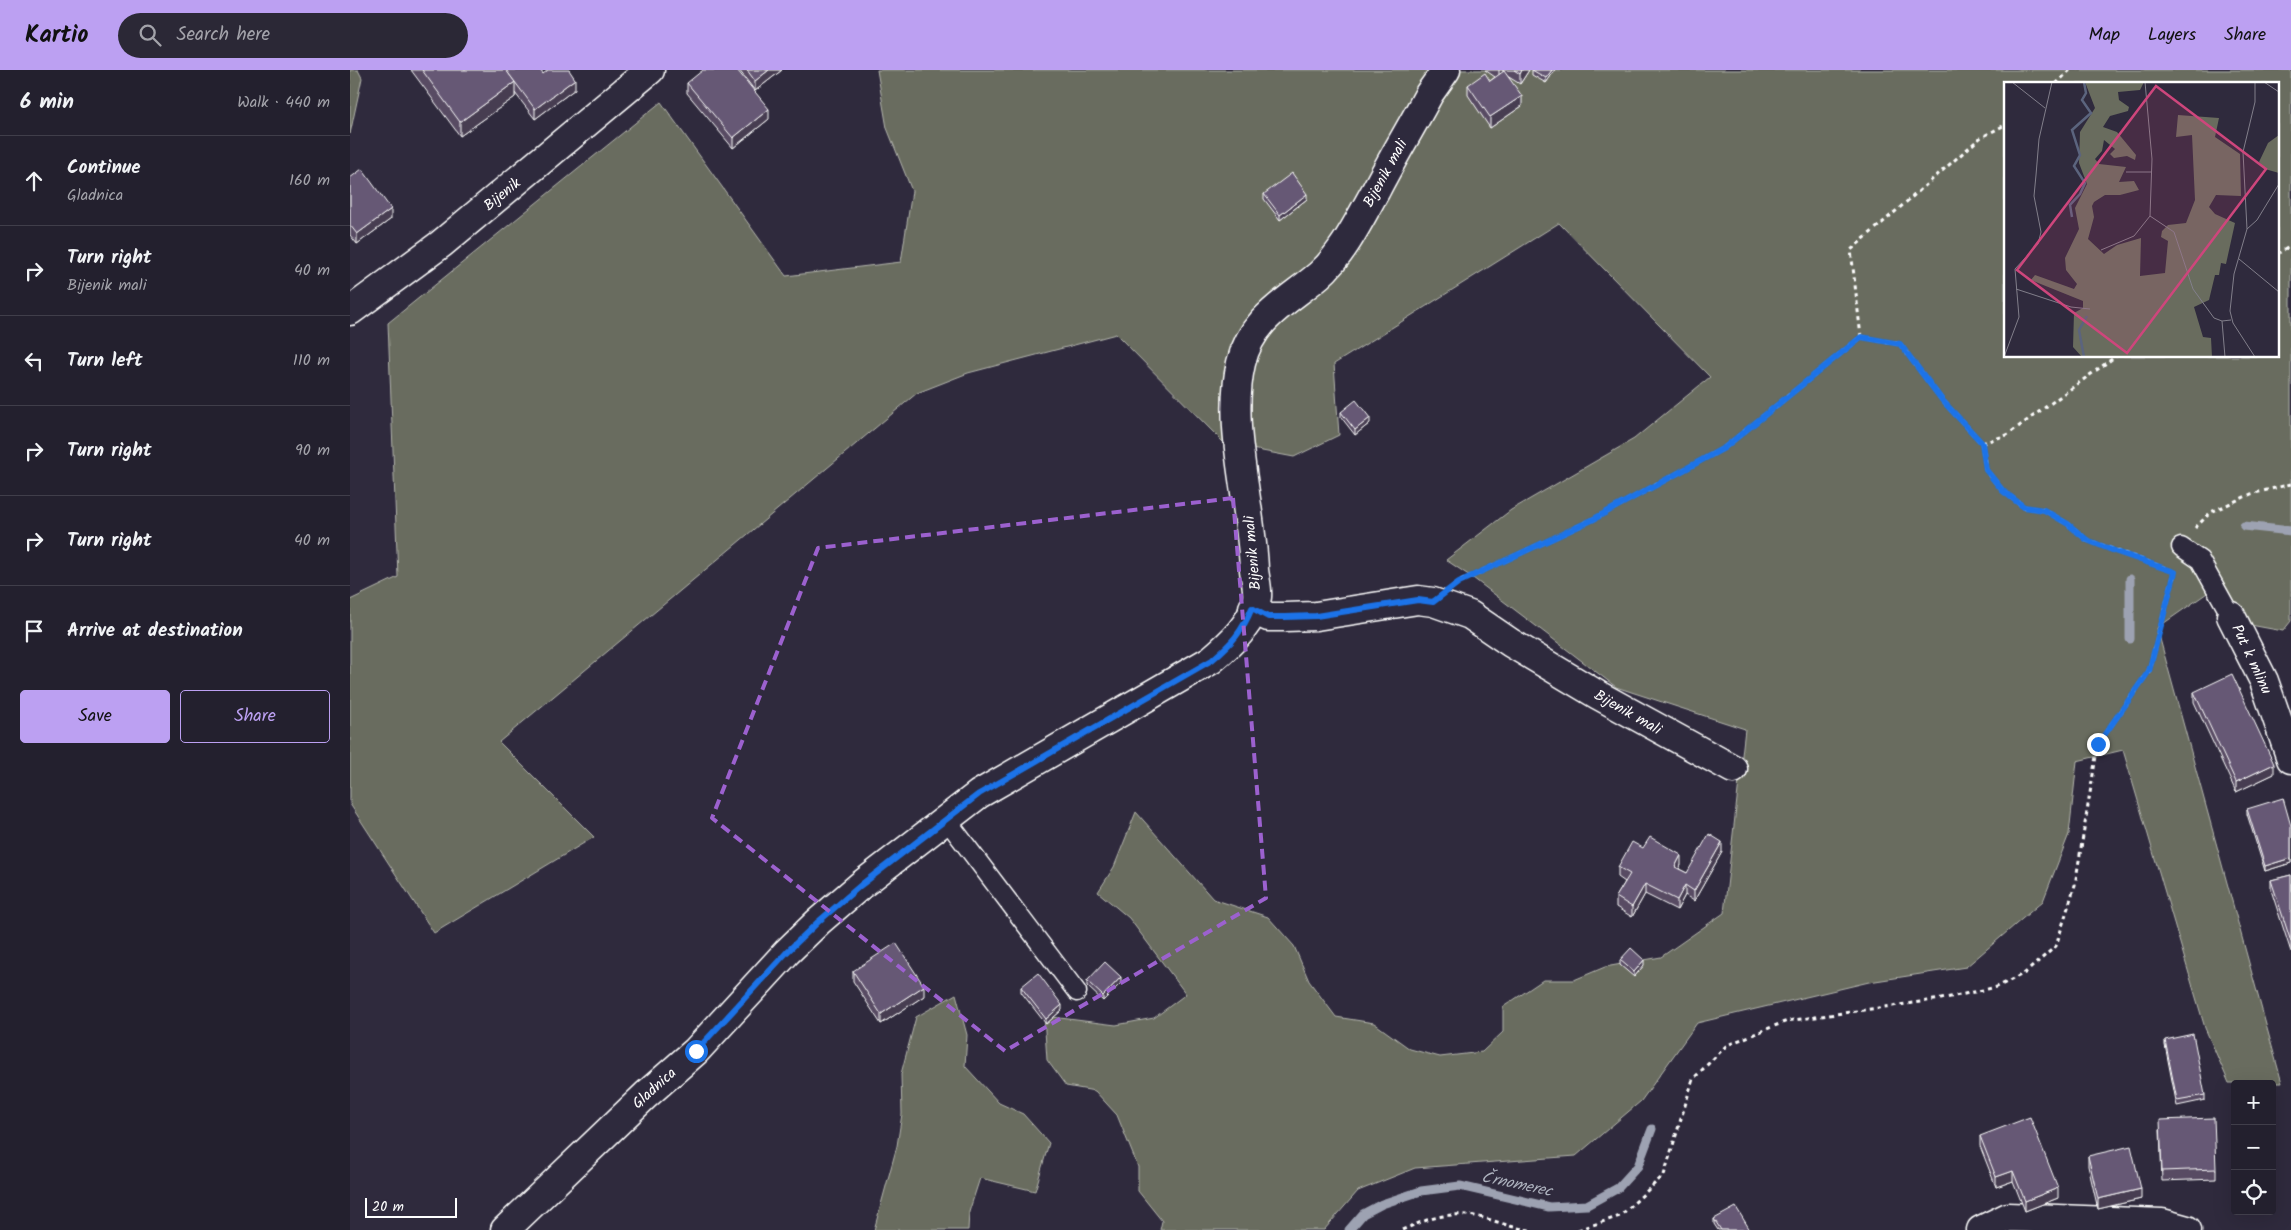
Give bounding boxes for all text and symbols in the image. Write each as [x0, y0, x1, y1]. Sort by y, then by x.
search box [118, 13, 468, 58]
text: Kartio [25, 16, 88, 55]
text: Search here [176, 20, 270, 50]
icon: search [136, 21, 164, 49]
text: Map [2089, 21, 2120, 50]
text: Layers [2148, 21, 2196, 50]
text: Share [2224, 21, 2266, 50]
inset map [2004, 82, 2278, 358]
text: 6 min [20, 86, 74, 119]
text: Walk · 440 m [237, 90, 330, 115]
street label: Bijenik mali [1357, 134, 1415, 212]
text: Continue [67, 153, 140, 183]
icon: ahead [20, 167, 48, 195]
text: 160 m [289, 168, 330, 193]
street label: Bijenik [479, 172, 527, 217]
text: Gladnica [67, 183, 123, 208]
text: Turn right [67, 243, 152, 273]
icon: right [20, 257, 48, 285]
text: 40 m [294, 258, 330, 283]
text: Bijenik mali [67, 273, 147, 298]
text: Turn left [67, 346, 142, 376]
icon: left [20, 347, 48, 375]
text: 110 m [293, 348, 330, 373]
text: Turn right [67, 436, 152, 466]
icon: right [20, 437, 48, 465]
text: 90 m [295, 438, 330, 463]
street label: Bijenik mali [1238, 513, 1268, 591]
text: Turn right [67, 526, 152, 556]
icon: right [20, 527, 48, 555]
text: 40 m [294, 528, 330, 553]
text: Arrive at destination [67, 616, 243, 646]
icon: arrive [20, 617, 48, 645]
street label: Put k mlinu [2224, 621, 2278, 698]
street label: Bijenik mali [1589, 684, 1667, 743]
button: Save [20, 690, 170, 743]
button: Share [180, 690, 330, 743]
route end [2087, 733, 2110, 756]
route start [685, 1040, 708, 1063]
street label: Gladnica [627, 1062, 682, 1115]
map controls [2231, 1080, 2276, 1215]
button: + [2231, 1080, 2276, 1125]
button: − [2231, 1125, 2276, 1170]
water label: Črnomerec [1479, 1165, 1556, 1205]
button: locate [2231, 1170, 2276, 1215]
scale bar [365, 1195, 458, 1218]
text: 20 m [372, 1196, 404, 1218]

